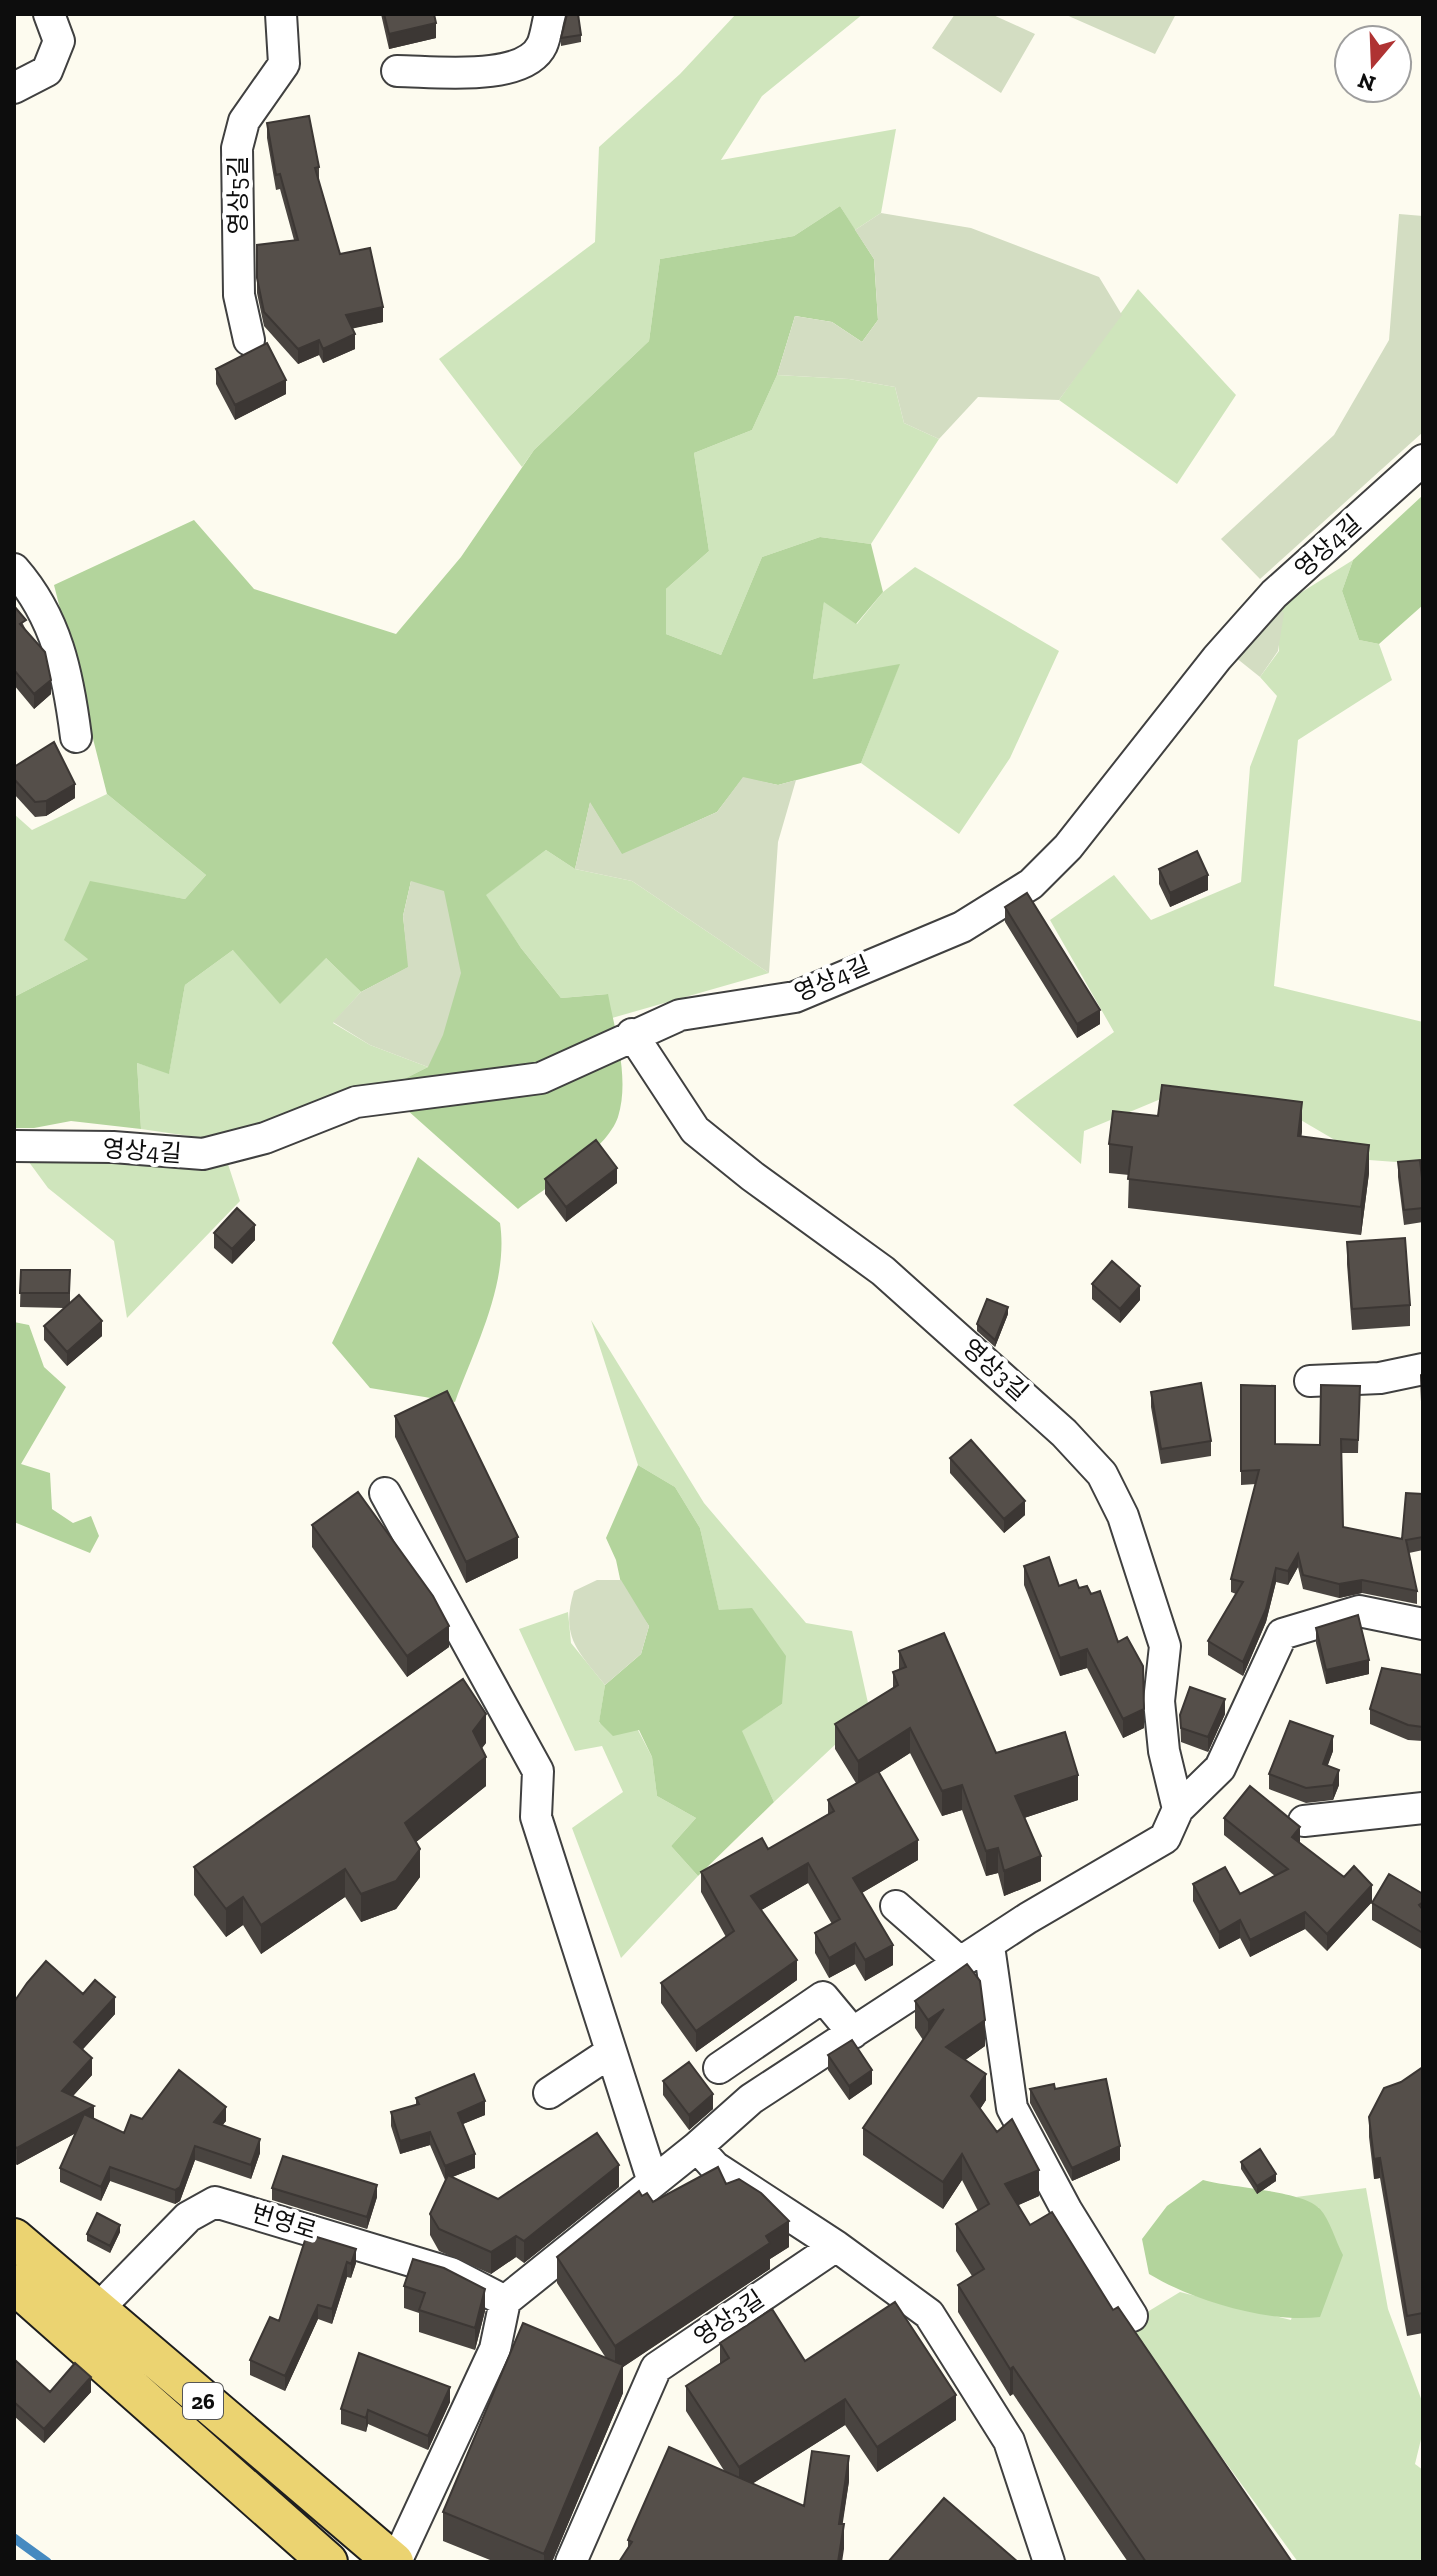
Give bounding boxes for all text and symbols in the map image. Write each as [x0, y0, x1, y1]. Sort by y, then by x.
north arrow [1333, 24, 1413, 104]
text: N [1354, 67, 1379, 98]
street label: 영상5길 [223, 156, 252, 234]
street label: 영상4길 [1289, 508, 1367, 583]
street label: 영상4길 [790, 950, 874, 1007]
street label: 영상4길 [102, 1133, 183, 1168]
street label: 영상3길 [957, 1333, 1034, 1406]
street label: 번영로 [248, 2198, 320, 2245]
street label: 영상3길 [688, 2284, 769, 2351]
road number: 26 [183, 2383, 223, 2419]

